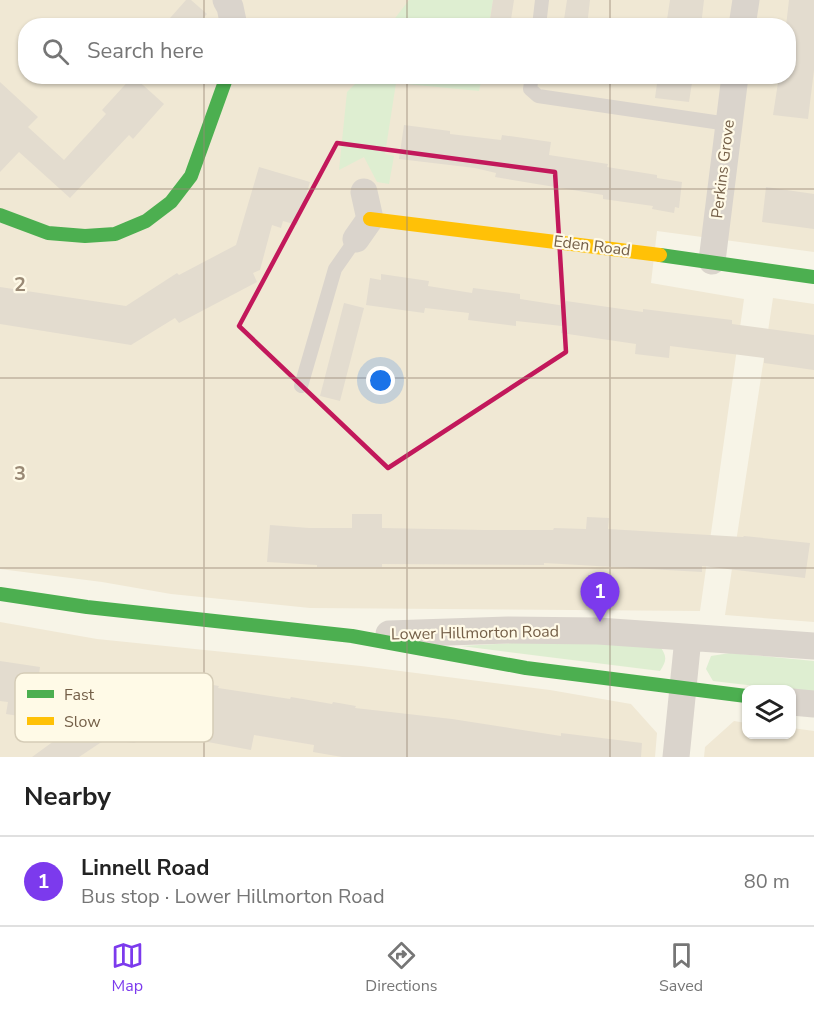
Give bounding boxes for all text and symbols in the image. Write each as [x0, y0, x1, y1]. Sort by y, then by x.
search box [18, 18, 796, 84]
icon: search [39, 35, 72, 68]
text: Search here [87, 36, 204, 66]
street label: Perkins Grove [706, 118, 740, 220]
street label: Eden Road [552, 230, 632, 262]
text: 2 [14, 271, 26, 298]
your location [366, 366, 395, 395]
text: 3 [14, 460, 26, 487]
pin: 1 [580, 572, 620, 622]
street label: Lower Hillmorton Road [391, 621, 559, 645]
legend [15, 673, 213, 742]
text: Fast [64, 684, 95, 706]
map controls [742, 685, 796, 739]
button: layers [742, 685, 796, 739]
text: Slow [64, 711, 101, 733]
text: Nearby [24, 779, 111, 814]
text: Linnell Road [81, 853, 209, 883]
text: 1 [38, 868, 50, 895]
text: 80 m [744, 868, 790, 895]
text: Bus stop · Lower Hillmorton Road [81, 883, 385, 910]
tab: Map [111, 939, 144, 997]
tab: Directions [365, 939, 437, 997]
tab: Saved [659, 939, 703, 997]

